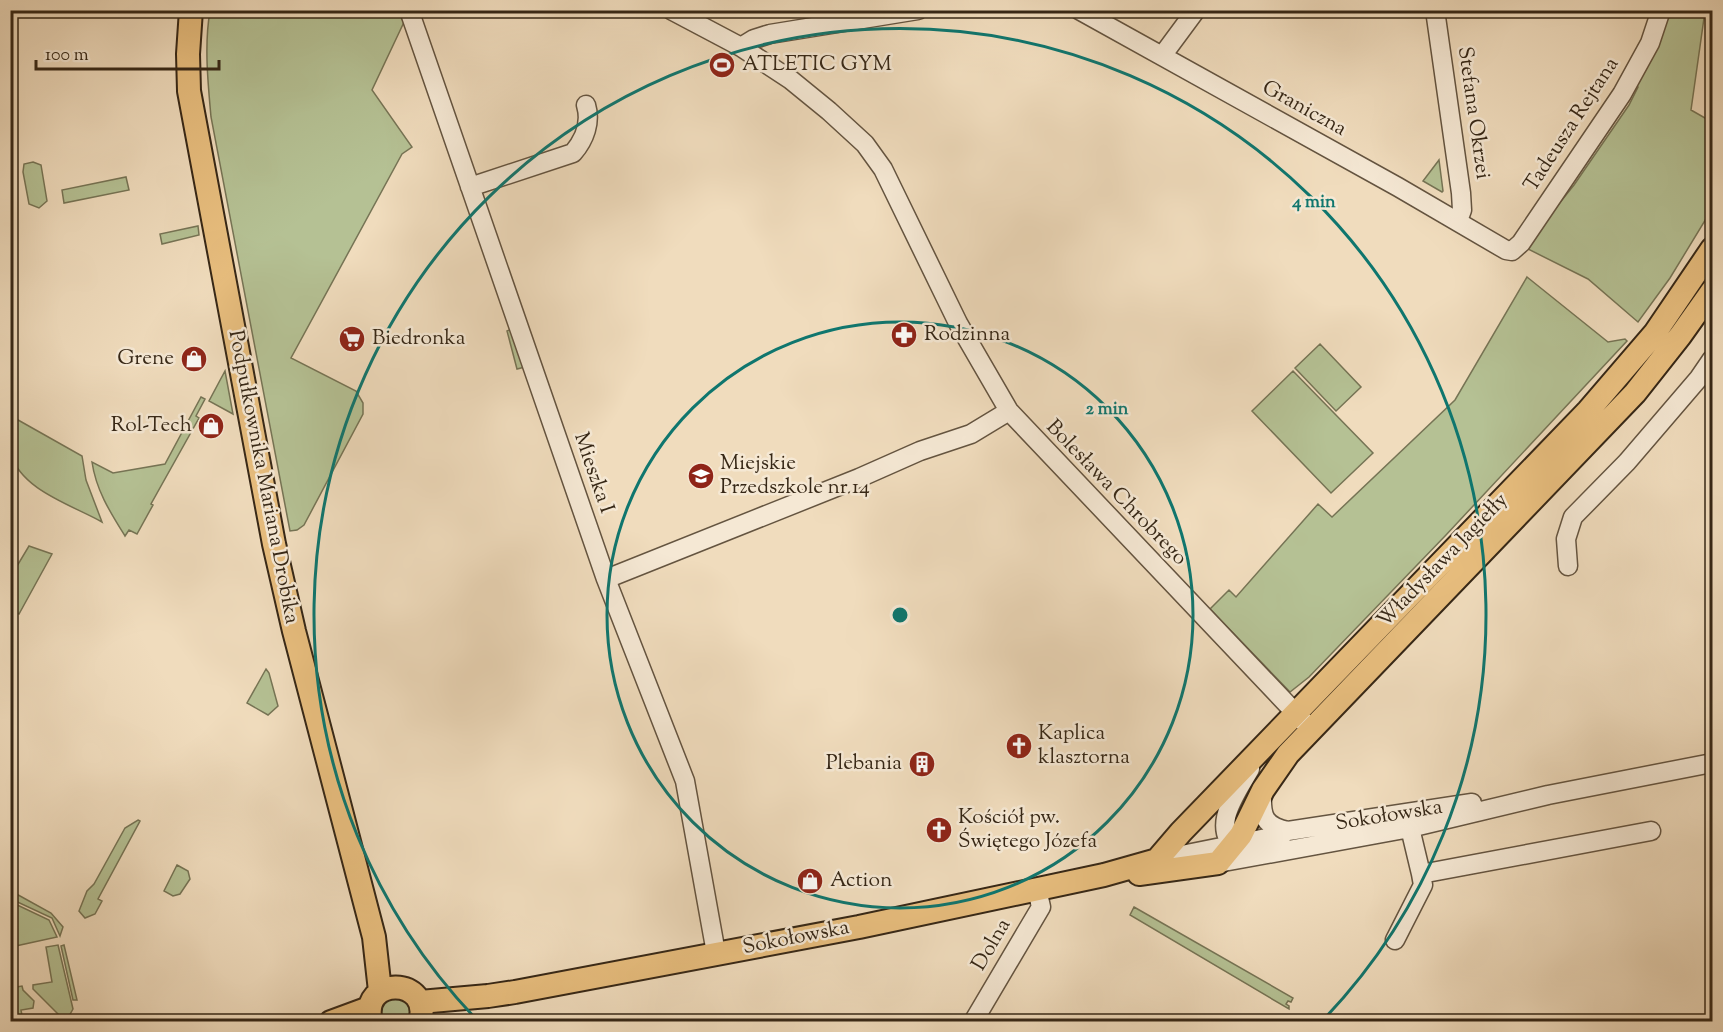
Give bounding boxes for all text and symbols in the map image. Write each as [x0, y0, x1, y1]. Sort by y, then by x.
scale bar [36, 33, 219, 71]
text: 100 m [45, 43, 89, 69]
street label: Stefana Okrzei [1449, 45, 1497, 181]
sports icon: ATLETIC GYM [707, 50, 737, 80]
place label: ATLETIC GYM [742, 50, 892, 80]
street label: Tadeusza Rejtana [1517, 52, 1627, 198]
street label: Graniczna [1256, 73, 1352, 145]
text: 4 min [1291, 190, 1336, 216]
pharmacy icon: Rodzinna [889, 320, 919, 350]
place label: Rodzinna [924, 320, 1011, 350]
supermarket icon: Biedronka [337, 324, 367, 354]
place label: Biedronka [372, 324, 466, 354]
street label: Podpułkownika Mariana Drobika [220, 328, 306, 627]
place label: Grene [117, 344, 174, 374]
shop icon: Grene [179, 344, 209, 374]
text: 2 min [1086, 397, 1129, 423]
place label: Rol-Tech [111, 411, 192, 441]
shop icon: Rol-Tech [196, 411, 226, 441]
street label: Bolesława Chrobrego [1038, 413, 1194, 573]
street label: Mieszka I [565, 429, 621, 518]
place label: Miejskie Przedszkole nr 14 [720, 449, 870, 503]
school or university icon: Miejskie Przedszkole nr 14 [686, 461, 716, 491]
street label: Władysława Jagiełły [1371, 486, 1516, 635]
centre of rings [890, 605, 910, 625]
place label: Kaplica klasztorna [1038, 719, 1130, 773]
church icon: Kaplica klasztorna [1004, 731, 1034, 761]
place label: Plebania [826, 749, 902, 779]
building icon: Plebania [907, 749, 937, 779]
street label: Sokołowska [1333, 793, 1445, 839]
place label: Kościół pw. Świętego Józefa [958, 803, 1097, 857]
church icon: Kościół pw. Świętego Józefa [924, 815, 954, 845]
shop icon: Action [795, 866, 825, 896]
place label: Action [830, 866, 892, 896]
street label: Sokołowska [740, 913, 852, 963]
street label: Dolna [965, 913, 1019, 977]

